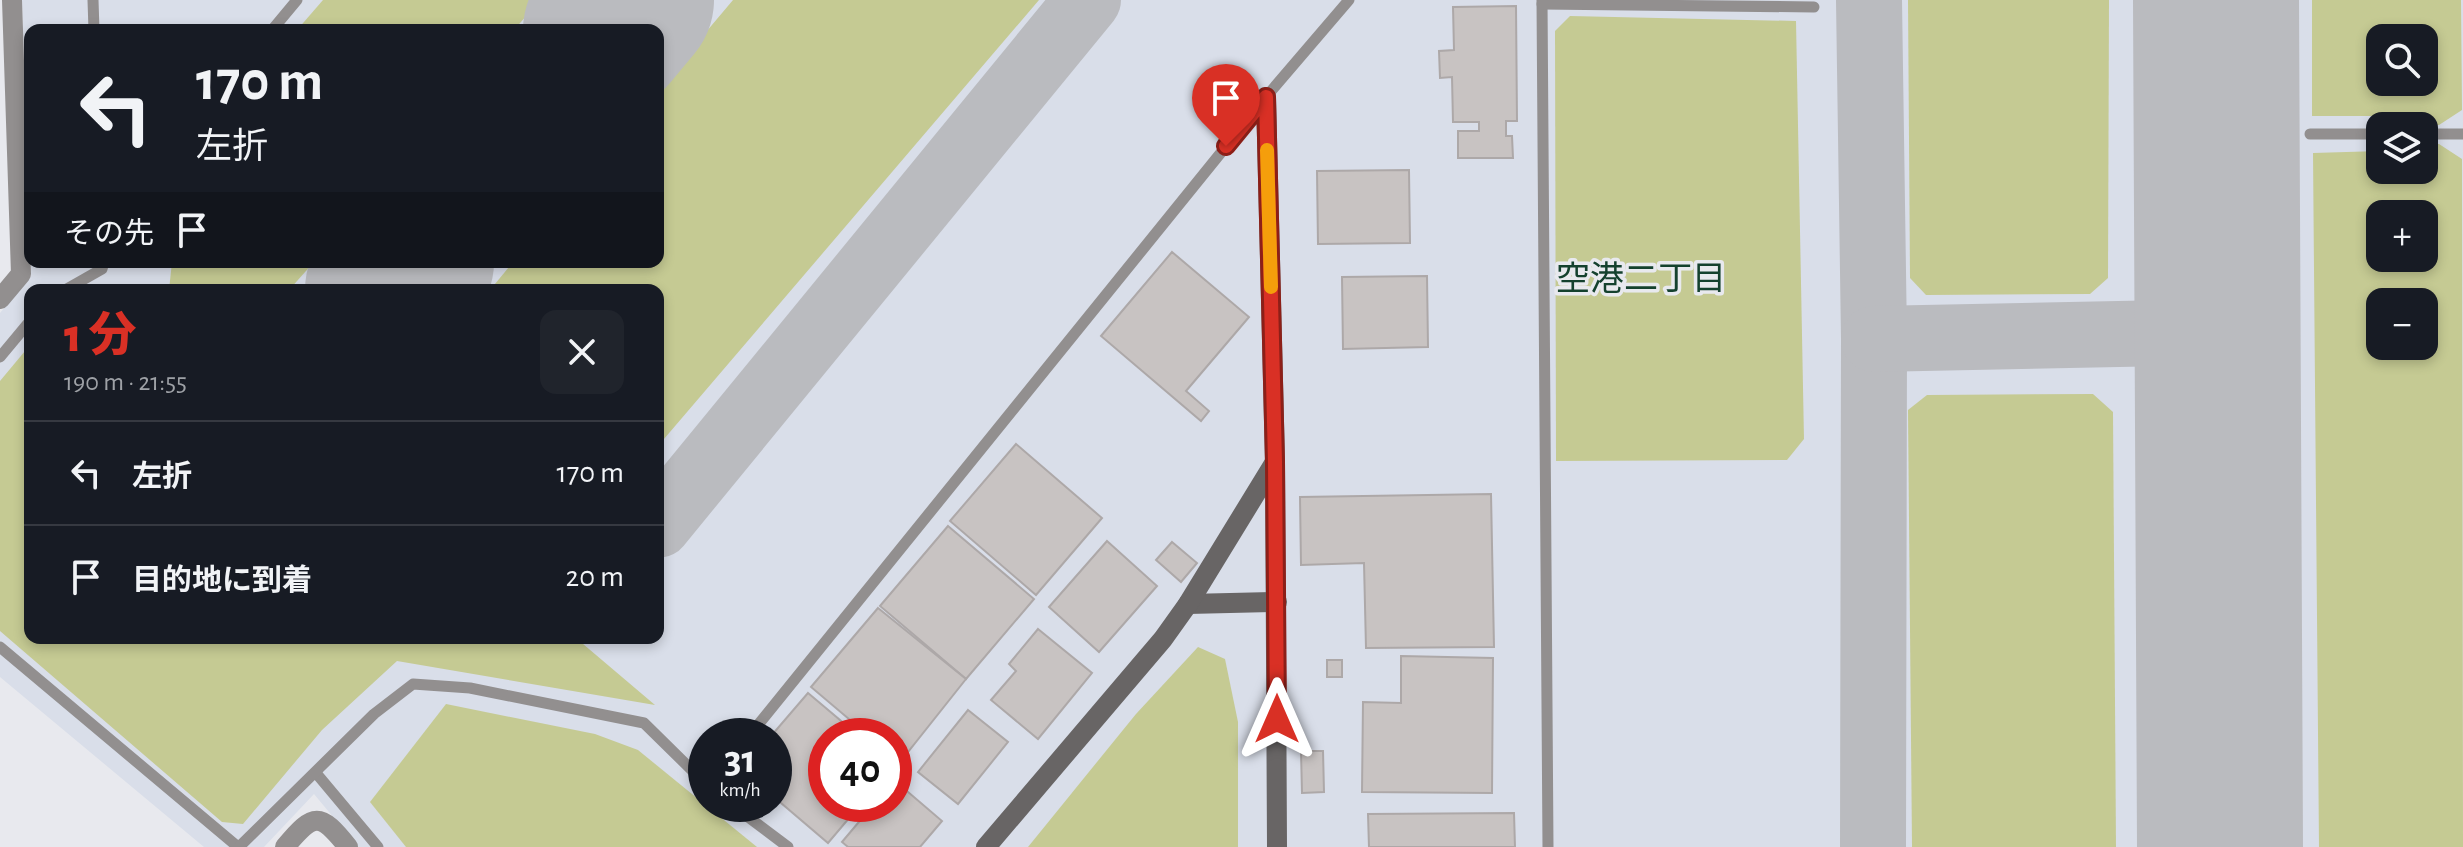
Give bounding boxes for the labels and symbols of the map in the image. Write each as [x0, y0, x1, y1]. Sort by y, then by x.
pin [1192, 64, 1260, 146]
district label: 空港二丁目 [1556, 261, 1726, 297]
position arrow [1235, 677, 1319, 761]
speed limit sign: 40 [808, 718, 912, 822]

